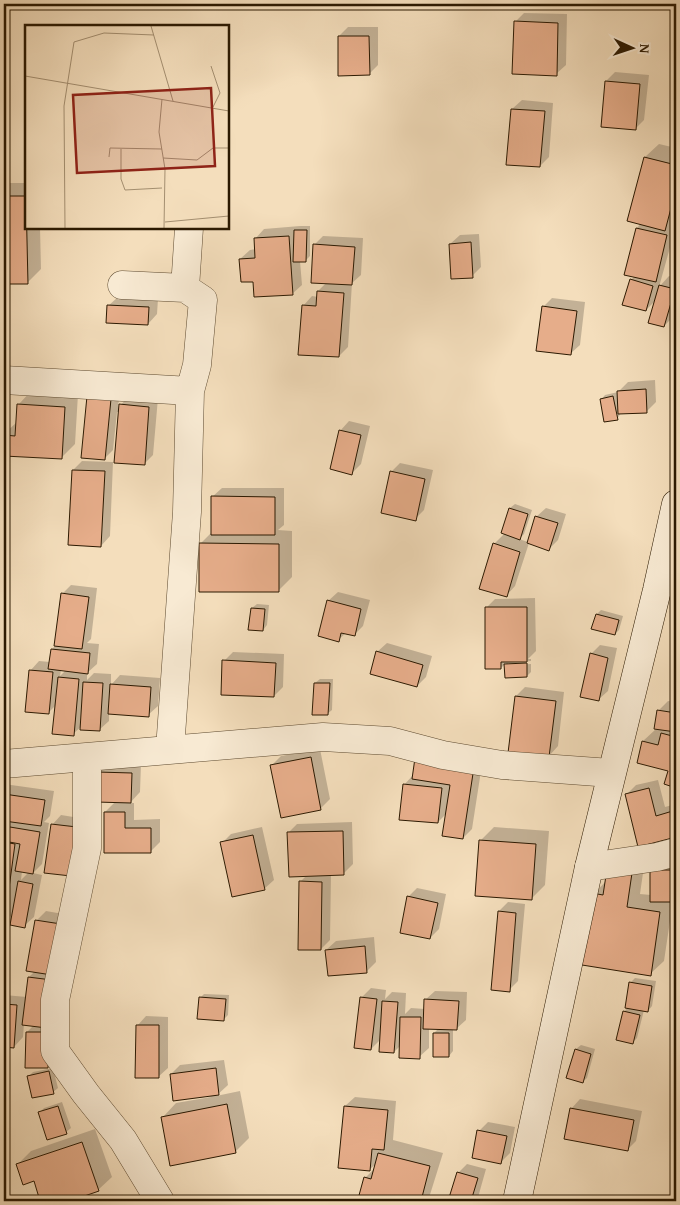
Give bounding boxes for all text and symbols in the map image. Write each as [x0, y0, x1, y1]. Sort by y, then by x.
north arrow [608, 22, 658, 72]
inset map [25, 25, 229, 229]
text: N [635, 43, 655, 55]

